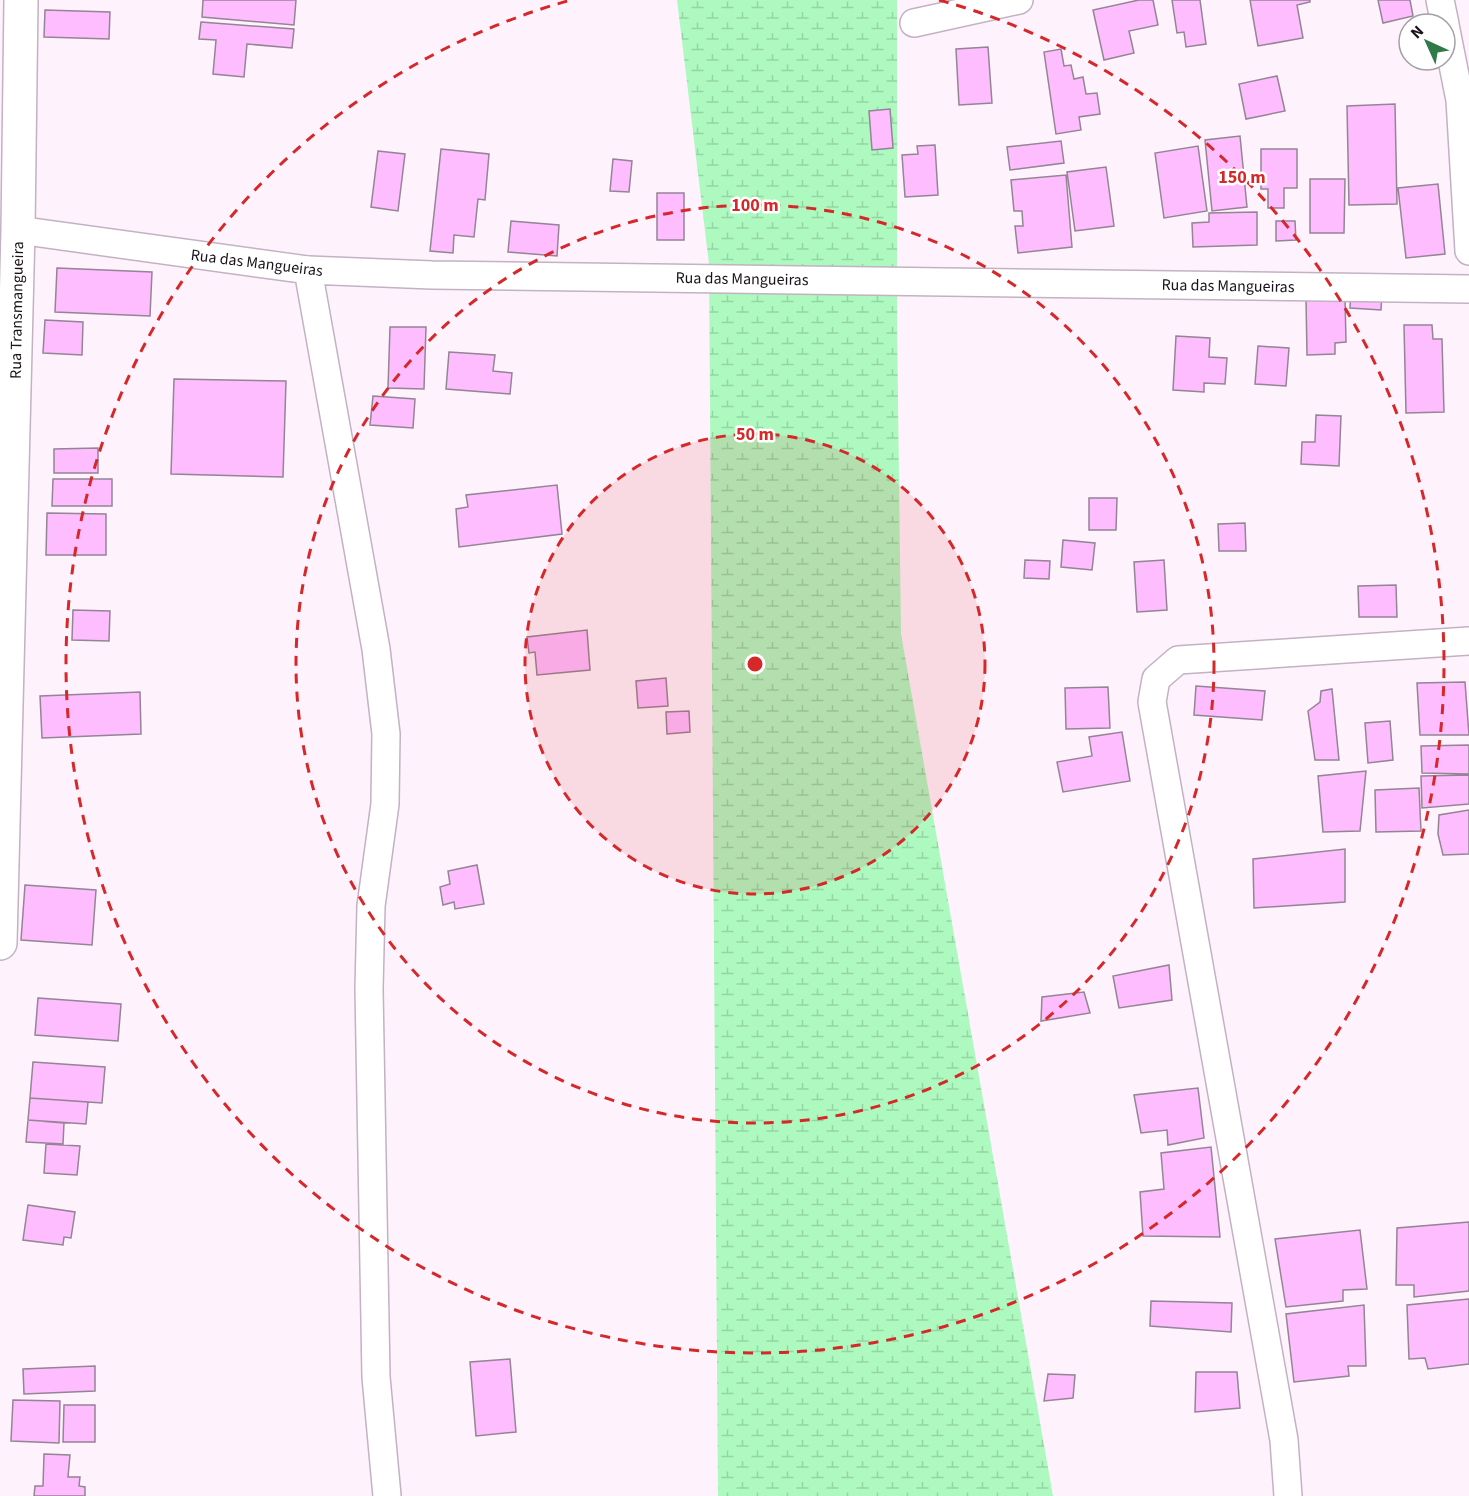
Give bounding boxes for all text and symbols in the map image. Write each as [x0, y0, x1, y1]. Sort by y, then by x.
north arrow [1397, 12, 1457, 72]
text: N [1406, 21, 1429, 44]
text: 150 m [1218, 165, 1266, 190]
text: 100 m [731, 193, 779, 218]
street label: Rua Transmangueira [5, 241, 29, 379]
street label: Rua das Mangueiras [190, 244, 324, 282]
street label: Rua das Mangueiras [675, 267, 809, 291]
street label: Rua das Mangueiras [1161, 274, 1295, 298]
text: 50 m [736, 422, 774, 447]
centre of rings [745, 654, 765, 674]

